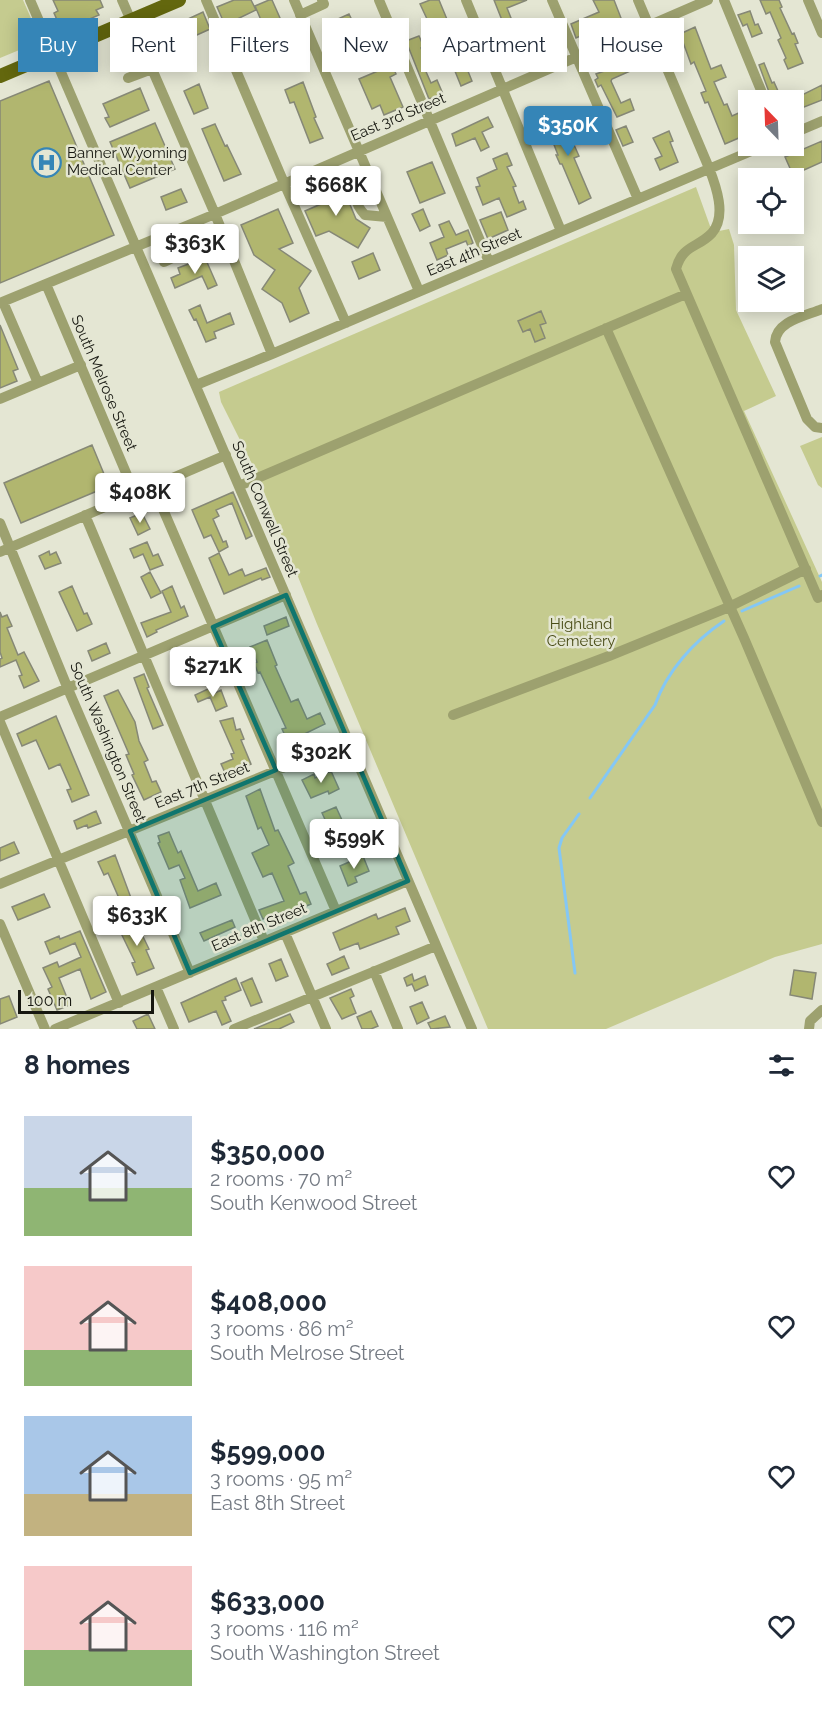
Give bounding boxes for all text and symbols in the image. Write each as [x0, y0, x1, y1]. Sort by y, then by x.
chip: Buy [18, 18, 98, 72]
chip: Rent [110, 18, 197, 72]
chip: Filters [209, 18, 310, 72]
chip: New [322, 18, 409, 72]
chip: Apartment [421, 18, 567, 72]
chip: House [579, 18, 684, 72]
street label: East 3rd Street [348, 89, 448, 145]
north arrow [738, 90, 804, 156]
map controls [738, 90, 804, 312]
pin: $350K [526, 106, 610, 157]
text: $350K [538, 113, 598, 137]
place label: Banner Wyoming Medical Center [67, 144, 187, 179]
hospital icon: Banner Wyoming Medical Center [30, 146, 62, 178]
pin: $668K [294, 166, 378, 217]
button: locate [738, 168, 804, 234]
text: $668K [305, 173, 367, 197]
pin: $363K [153, 224, 237, 275]
street label: East 4th Street [424, 224, 524, 280]
text: $363K [165, 231, 225, 255]
button: layers [738, 246, 804, 312]
street label: South Melrose Street [67, 312, 141, 454]
street label: South Conwell Street [228, 438, 302, 580]
pin: $408K [98, 473, 182, 524]
text: $408K [109, 480, 171, 504]
park label: Highland Cemetery [547, 615, 615, 650]
pin: $271K [171, 647, 255, 698]
text: $271K [184, 654, 242, 678]
street label: South Washington Street [66, 659, 150, 825]
pin: $302K [279, 733, 363, 784]
text: $302K [291, 740, 351, 764]
street label: East 7th Street [152, 758, 252, 812]
pin: $599K [312, 819, 396, 870]
text: $599K [324, 826, 384, 850]
pin: $633K [95, 896, 179, 947]
street label: East 8th Street [209, 899, 309, 955]
text: $633K [107, 903, 167, 927]
scale bar [18, 987, 154, 1014]
text: 100 m [27, 991, 72, 1010]
icon: filters [765, 1049, 798, 1082]
text: 8 homes [24, 1050, 130, 1080]
text: $350,000 [210, 1137, 325, 1167]
icon: home [72, 1140, 144, 1212]
icon: heart [765, 1160, 798, 1193]
text: 2 rooms · 70 m² [210, 1167, 352, 1191]
text: South Kenwood Street [210, 1191, 418, 1215]
text: $408,000 [210, 1287, 327, 1317]
icon: home [72, 1290, 144, 1362]
icon: heart [765, 1310, 798, 1343]
text: 3 rooms · 86 m² [210, 1317, 353, 1341]
text: South Melrose Street [210, 1341, 404, 1365]
text: $599,000 [210, 1437, 325, 1467]
icon: home [72, 1440, 144, 1512]
icon: heart [765, 1460, 798, 1493]
text: 3 rooms · 95 m² [210, 1467, 352, 1491]
text: East 8th Street [210, 1491, 345, 1515]
text: $633,000 [210, 1587, 325, 1617]
icon: home [72, 1590, 144, 1662]
icon: heart [765, 1610, 798, 1643]
text: 3 rooms · 116 m² [210, 1617, 359, 1641]
text: South Washington Street [210, 1641, 440, 1665]

